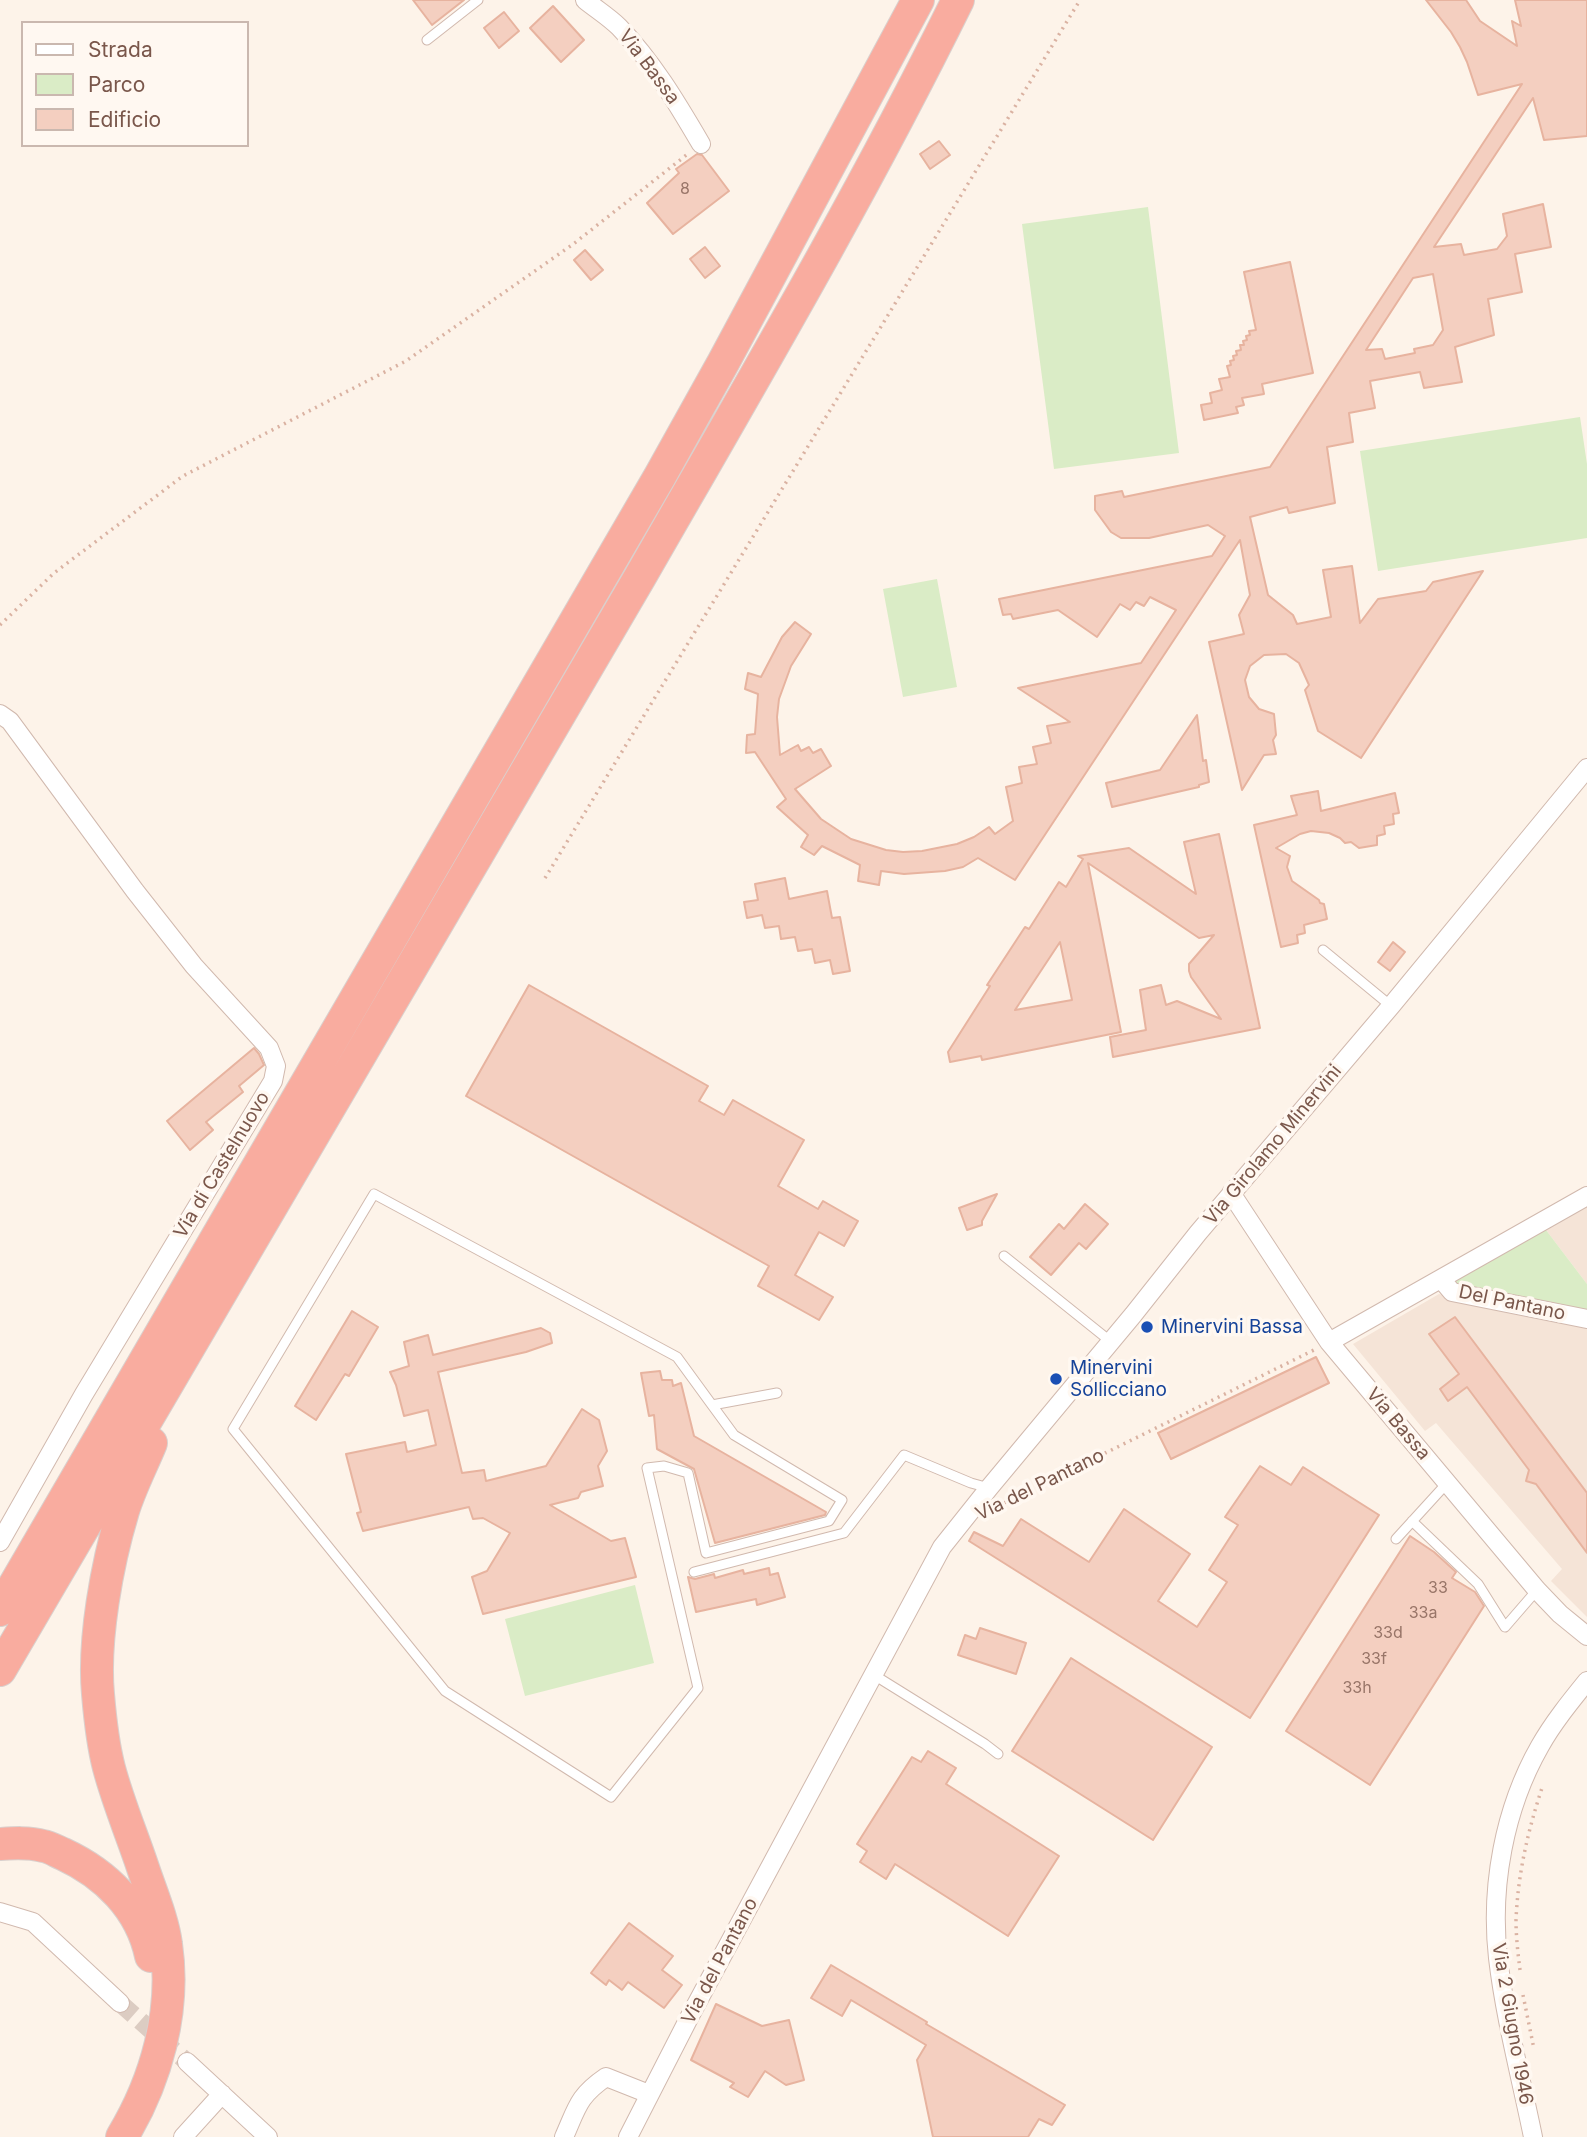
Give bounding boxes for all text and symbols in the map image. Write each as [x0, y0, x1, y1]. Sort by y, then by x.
legend [21, 21, 248, 147]
street label: Via Bassa [614, 25, 684, 109]
text: Strada [88, 37, 153, 62]
text: Parco [88, 72, 145, 97]
text: Edificio [88, 107, 161, 132]
house number: 8 [680, 179, 690, 199]
street label: Via Girolamo Minervini [1199, 1060, 1347, 1230]
street label: Via di Castelnuovo [169, 1088, 275, 1242]
street label: Del Pantano [1457, 1281, 1567, 1325]
place label: Minervini Bassa [1161, 1316, 1303, 1338]
marker: Minervini Bassa [1139, 1319, 1155, 1335]
place label: Minervini Sollicciano [1070, 1357, 1167, 1401]
marker: Minervini Sollicciano [1048, 1371, 1064, 1387]
street label: Via Bassa [1361, 1383, 1435, 1465]
street label: Via del Pantano [972, 1444, 1108, 1526]
house number: 33 [1428, 1578, 1448, 1598]
house number: 33a [1409, 1603, 1437, 1623]
house number: 33d [1373, 1623, 1403, 1643]
house number: 33f [1361, 1649, 1387, 1669]
house number: 33h [1342, 1678, 1372, 1698]
street label: Via del Pantano [677, 1894, 763, 2028]
street label: Via 2 Giugno 1946 [1487, 1941, 1537, 2107]

